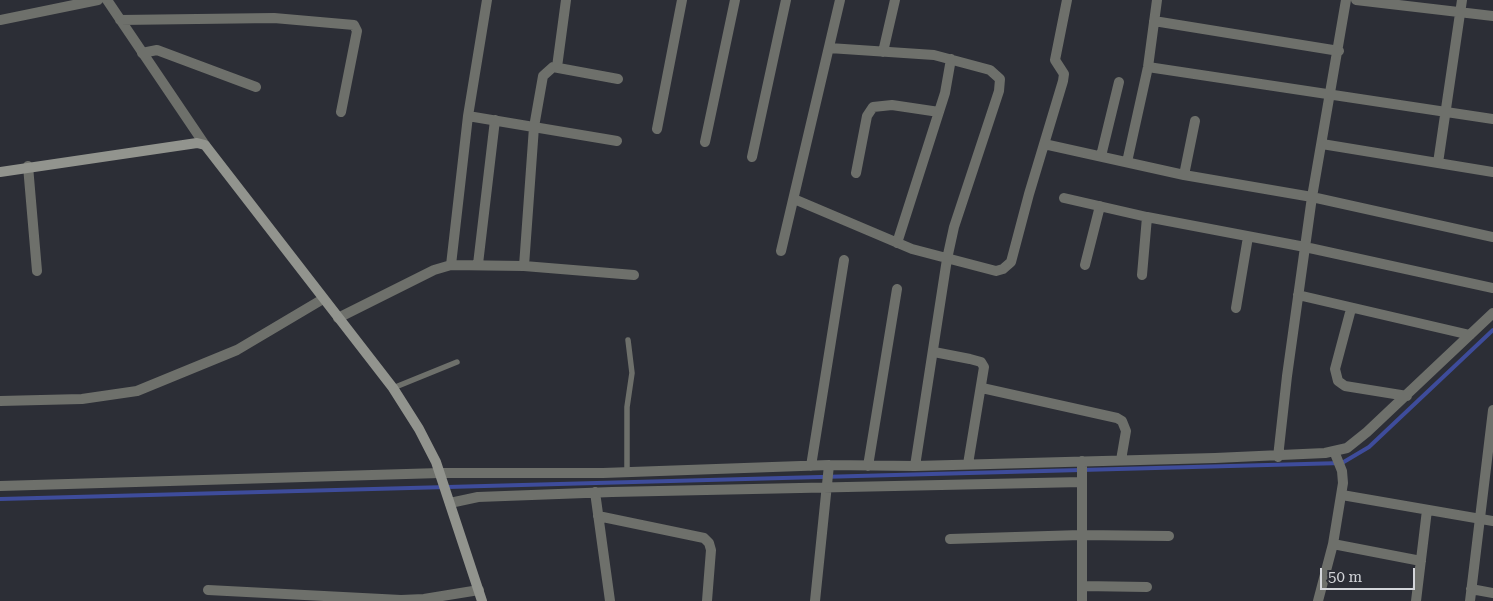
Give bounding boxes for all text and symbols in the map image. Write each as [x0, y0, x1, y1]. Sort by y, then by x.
scale bar [1323, 558, 1418, 590]
text: 50 m [1328, 568, 1362, 586]

